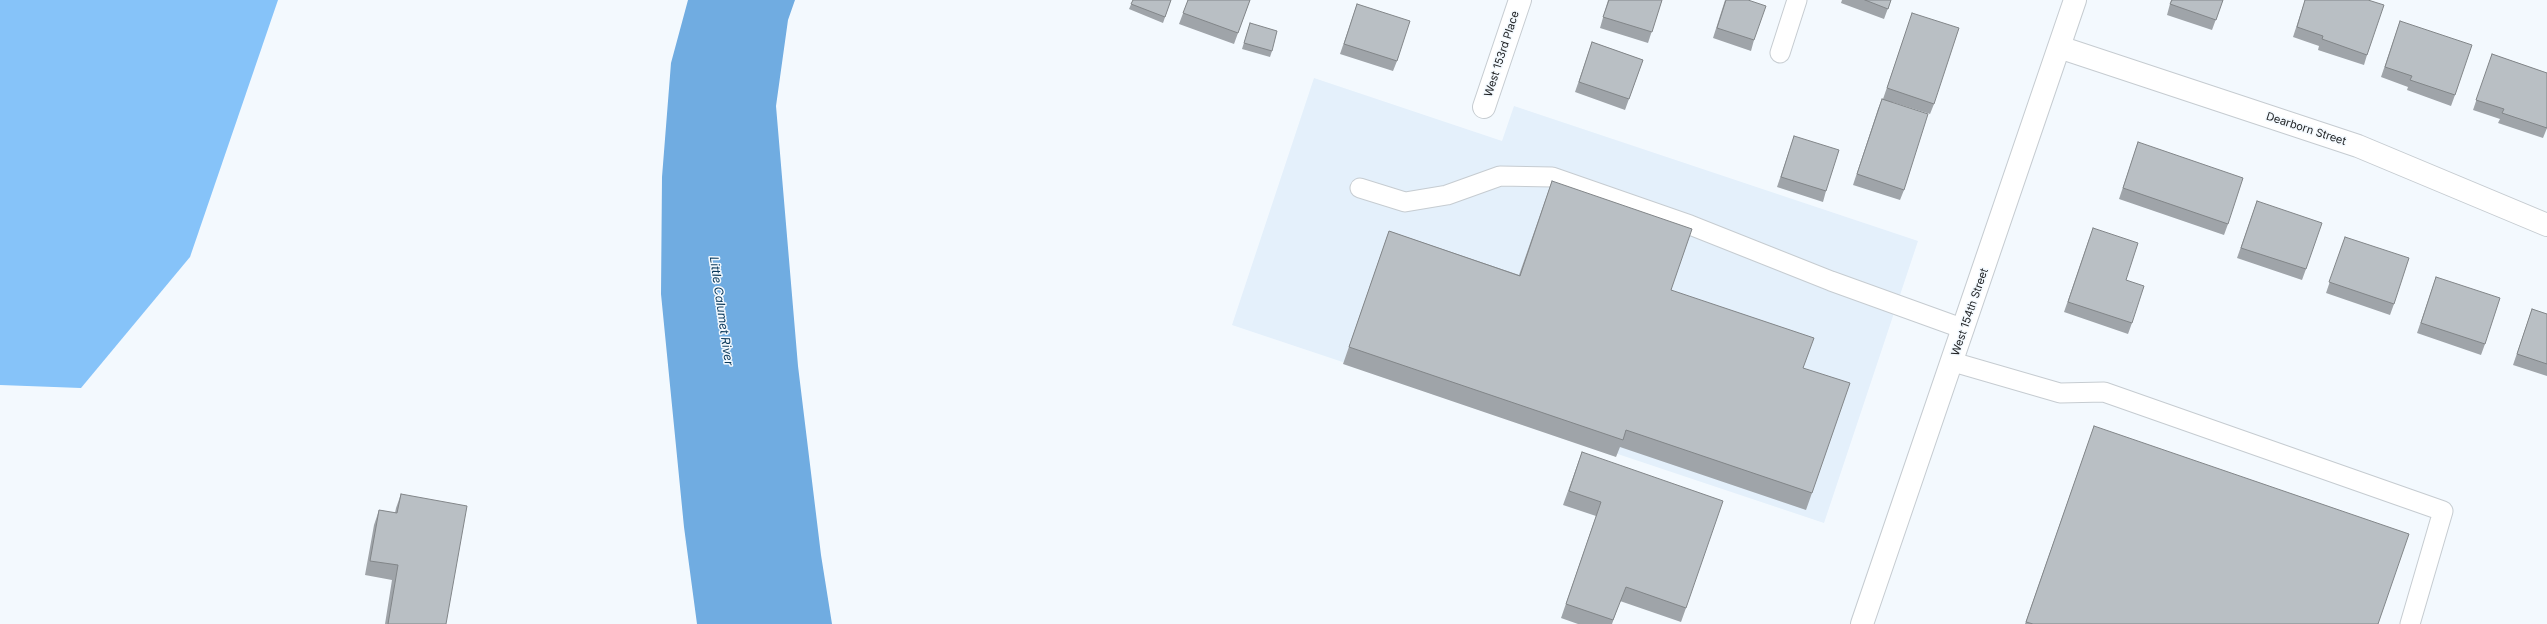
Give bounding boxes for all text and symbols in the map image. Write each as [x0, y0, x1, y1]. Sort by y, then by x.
street label: West 153rd Place [1482, 9, 1522, 99]
street label: Dearborn Street [2264, 110, 2348, 148]
water label: Little Calumet River [706, 256, 736, 366]
street label: West 154th Street [1949, 267, 1991, 357]

